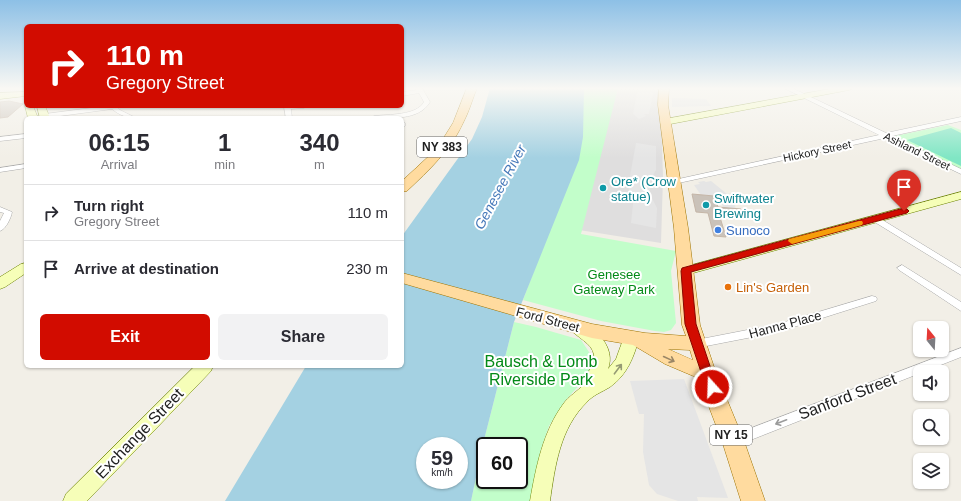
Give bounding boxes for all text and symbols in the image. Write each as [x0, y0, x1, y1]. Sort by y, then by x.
icon: right [40, 40, 92, 92]
text: 110 m [106, 40, 184, 71]
text: Gregory Street [106, 73, 224, 93]
text: 06:15 [88, 129, 150, 156]
text: 1 [218, 129, 231, 156]
text: 340 [300, 129, 340, 156]
street label: Ashland Street [882, 130, 952, 172]
road number: NY 383 [417, 137, 467, 157]
street label: Hickory Street [782, 138, 852, 164]
water label: Genesee River [471, 141, 530, 232]
text: Arrival [101, 157, 138, 172]
text: min [214, 157, 235, 172]
text: m [314, 157, 325, 172]
pin [887, 170, 921, 211]
place label: Ore* (Crow statue) [611, 174, 677, 204]
icon: arrive [893, 176, 915, 198]
marker: Ore* (Crow statue) [598, 183, 608, 193]
place label: Swiftwater Brewing [714, 191, 775, 221]
text: Turn right [74, 197, 144, 214]
marker: Swiftwater Brewing [701, 200, 711, 210]
icon: right [40, 202, 62, 224]
text: 110 m [347, 204, 388, 221]
text: Gregory Street [74, 214, 159, 229]
place label: Sunoco [726, 223, 770, 238]
marker: Sunoco [713, 225, 723, 235]
icon: arrive [40, 258, 62, 280]
text: Arrive at destination [74, 260, 219, 277]
text: 230 m [346, 260, 388, 277]
park label: Genesee Gateway Park [573, 267, 655, 297]
place label: Lin's Garden [736, 280, 809, 295]
marker: Lin's Garden [723, 282, 733, 292]
street label: Ford Street [515, 304, 582, 335]
street label: Hanna Place [747, 308, 823, 341]
button: Exit [40, 314, 210, 360]
button: Share [218, 314, 388, 360]
north arrow [913, 321, 949, 357]
map controls [913, 321, 949, 489]
park label: Bausch & Lomb Riverside Park [485, 353, 598, 388]
one-way arrow [663, 356, 675, 363]
one-way arrow [614, 363, 622, 374]
button: sound [913, 365, 949, 401]
position arrow [691, 366, 733, 408]
street label: Sanford Street [796, 370, 899, 423]
street label: Exchange Street [92, 384, 187, 482]
button: search [913, 409, 949, 445]
one-way arrow [775, 418, 787, 426]
road number: NY 15 [710, 425, 752, 445]
speed limit sign: 60 [476, 437, 528, 489]
text: 59 [431, 447, 453, 469]
button: layers [913, 453, 949, 489]
text: km/h [431, 467, 453, 478]

